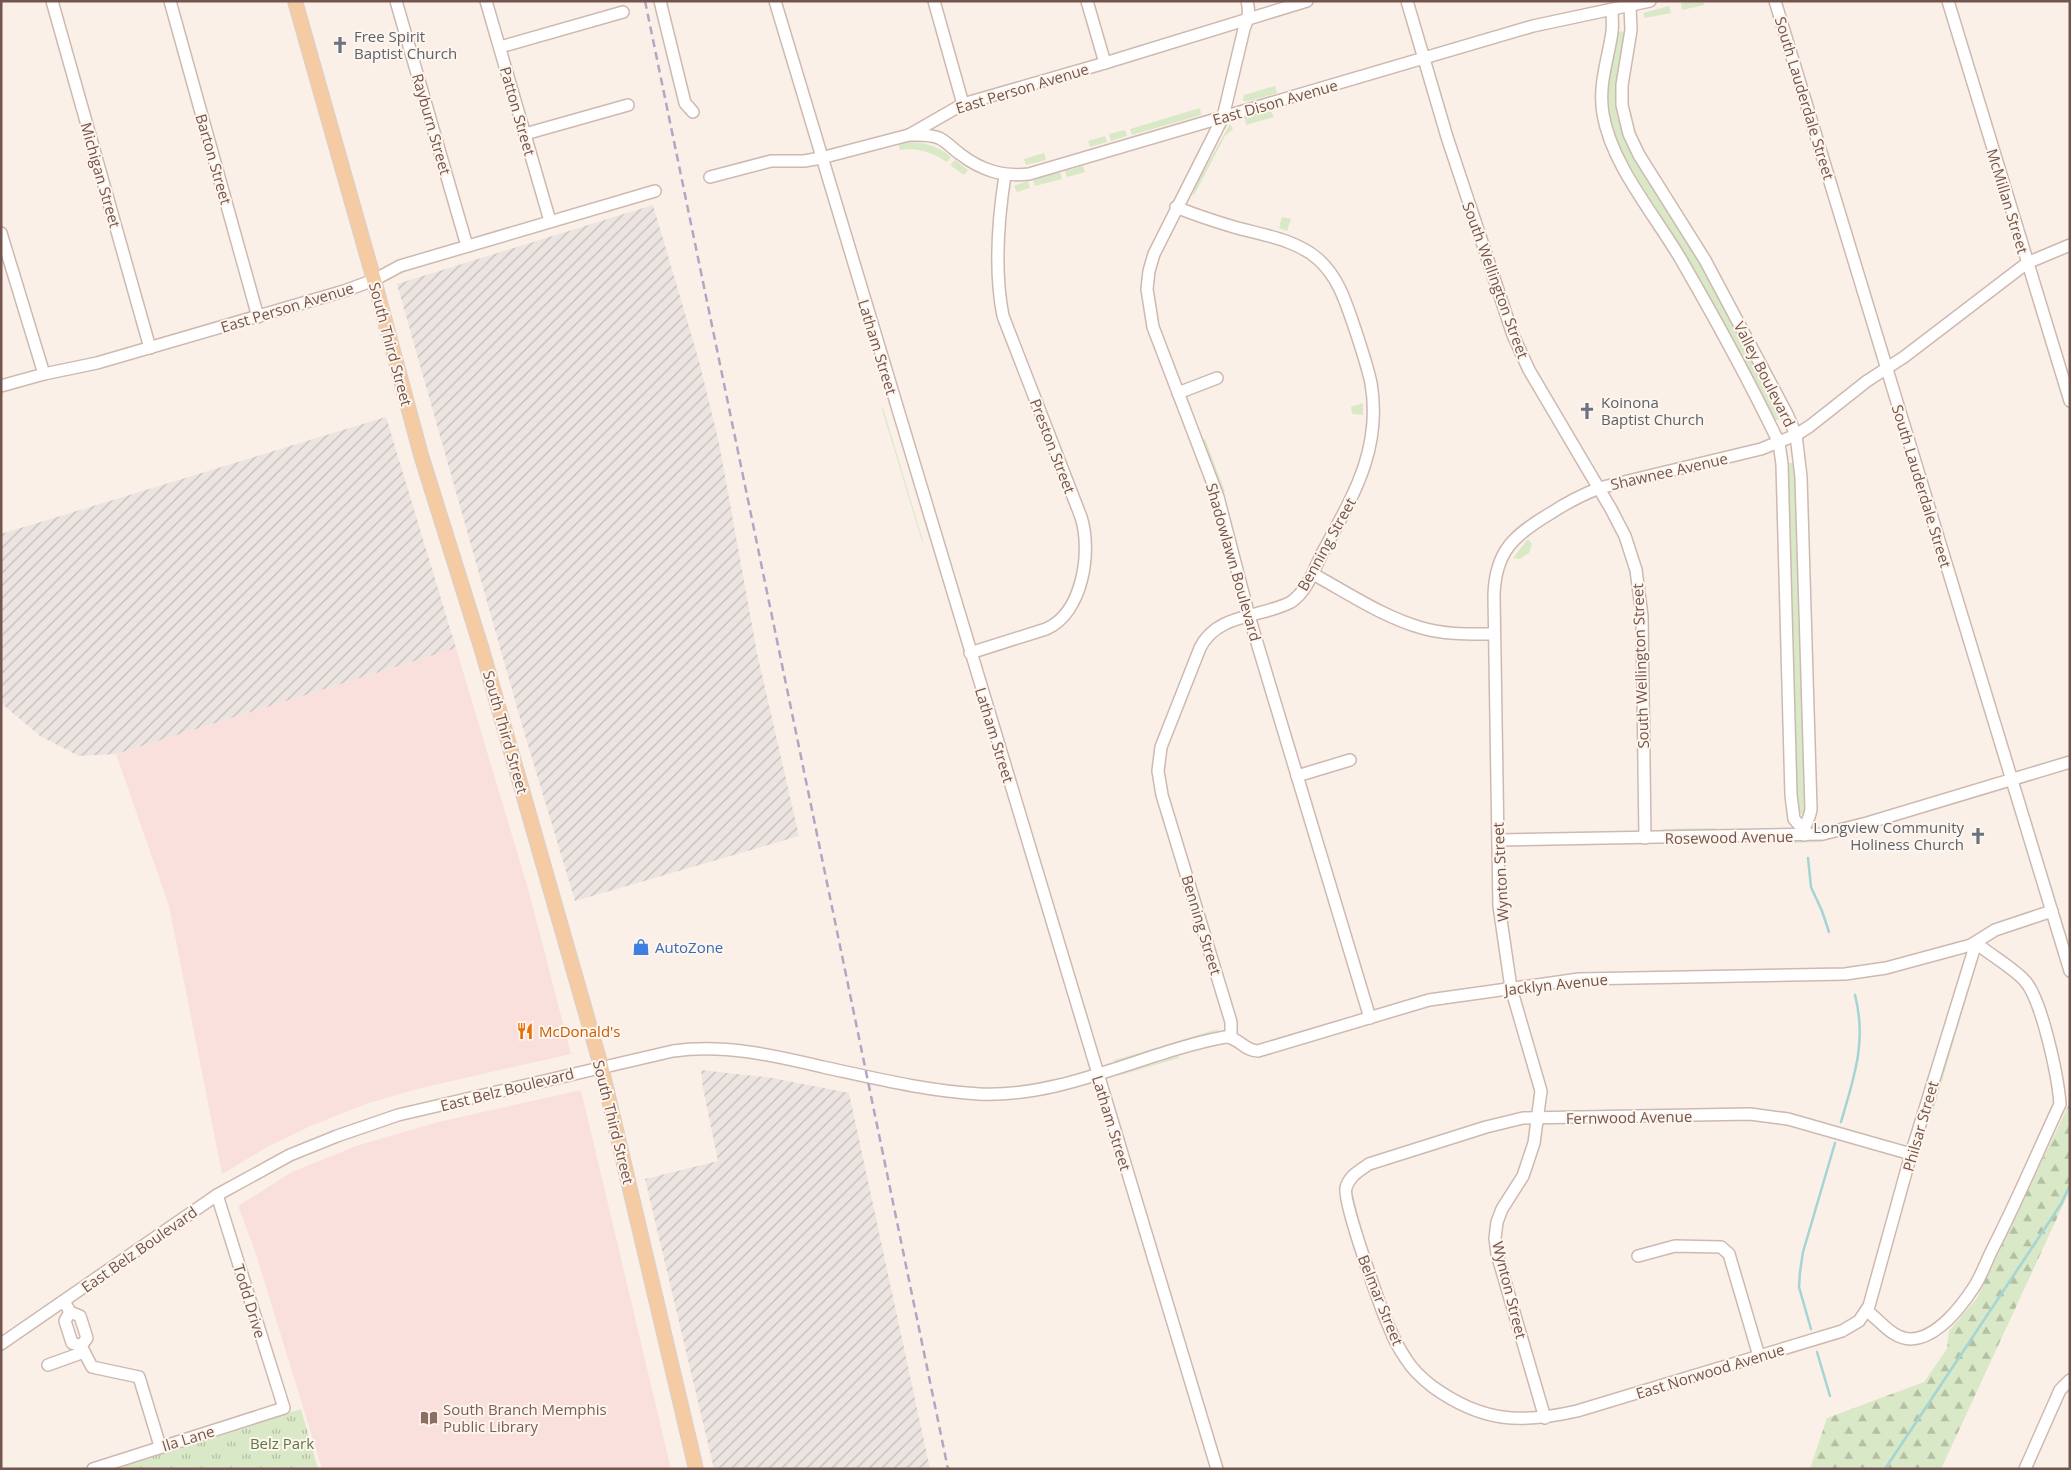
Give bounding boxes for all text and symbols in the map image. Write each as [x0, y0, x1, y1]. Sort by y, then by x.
street label: South Lauderdale Street [1771, 14, 1839, 182]
place label: Free Spirit Baptist Church [354, 26, 457, 63]
church icon: Free Spirit Baptist Church [330, 35, 350, 55]
street label: East Person Avenue [953, 58, 1091, 118]
street label: Patton Street [496, 64, 540, 158]
street label: Rayburn Street [408, 71, 456, 177]
street label: East Dison Avenue [1210, 75, 1340, 129]
street label: Barton Street [191, 111, 237, 207]
street label: Michigan Street [76, 120, 126, 230]
street label: McMillan Street [1983, 146, 2033, 256]
street label: South Wellington Street [1458, 199, 1534, 361]
street label: East Person Avenue [218, 277, 356, 337]
street label: South Third Street [365, 280, 417, 408]
street label: Latham Street [854, 297, 902, 397]
street label: Valley Boulevard [1730, 318, 1800, 430]
place label: Koinona Baptist Church [1601, 392, 1704, 429]
street label: Preston Street [1026, 396, 1080, 496]
church icon: Koinona Baptist Church [1577, 401, 1597, 421]
street label: South Lauderdale Street [1888, 402, 1956, 570]
street label: Shawnee Avenue [1609, 448, 1729, 494]
street label: Shadowlawn Boulevard [1202, 481, 1266, 643]
street label: Benning Street [1292, 494, 1360, 594]
street label: South Wellington Street [1627, 583, 1653, 749]
street label: South Third Street [479, 668, 533, 796]
street label: Latham Street [971, 685, 1019, 785]
place label: Longview Community Holiness Church [1813, 817, 1964, 854]
street label: Wynton Street [1487, 822, 1513, 922]
street label: Rosewood Avenue [1664, 826, 1794, 848]
church icon: Longview Community Holiness Church [1968, 826, 1988, 846]
street label: Benning Street [1177, 873, 1227, 977]
shop icon: AutoZone [631, 937, 651, 957]
place label: AutoZone [655, 937, 723, 957]
street label: Jacklyn Avenue [1501, 969, 1609, 1000]
restaurant icon: McDonald's [515, 1021, 535, 1041]
place label: McDonald's [539, 1021, 621, 1041]
street label: South Third Street [589, 1058, 639, 1186]
street label: East Belz Boulevard [438, 1063, 576, 1115]
street label: Latham Street [1088, 1073, 1136, 1173]
street label: Philsar Street [1898, 1078, 1942, 1174]
street label: Fernwood Avenue [1566, 1106, 1692, 1128]
street label: East Belz Boulevard [77, 1201, 201, 1297]
street label: Wynton Street [1488, 1239, 1532, 1341]
street label: Belmar Street [1354, 1252, 1408, 1348]
street label: Todd Drive [229, 1262, 271, 1340]
street label: East Norwood Avenue [1633, 1339, 1787, 1403]
place label: South Branch Memphis Public Library [443, 1399, 607, 1436]
library icon: South Branch Memphis Public Library [419, 1408, 439, 1428]
street label: Ila Lane [159, 1421, 217, 1455]
park label: Belz Park [250, 1433, 314, 1453]

